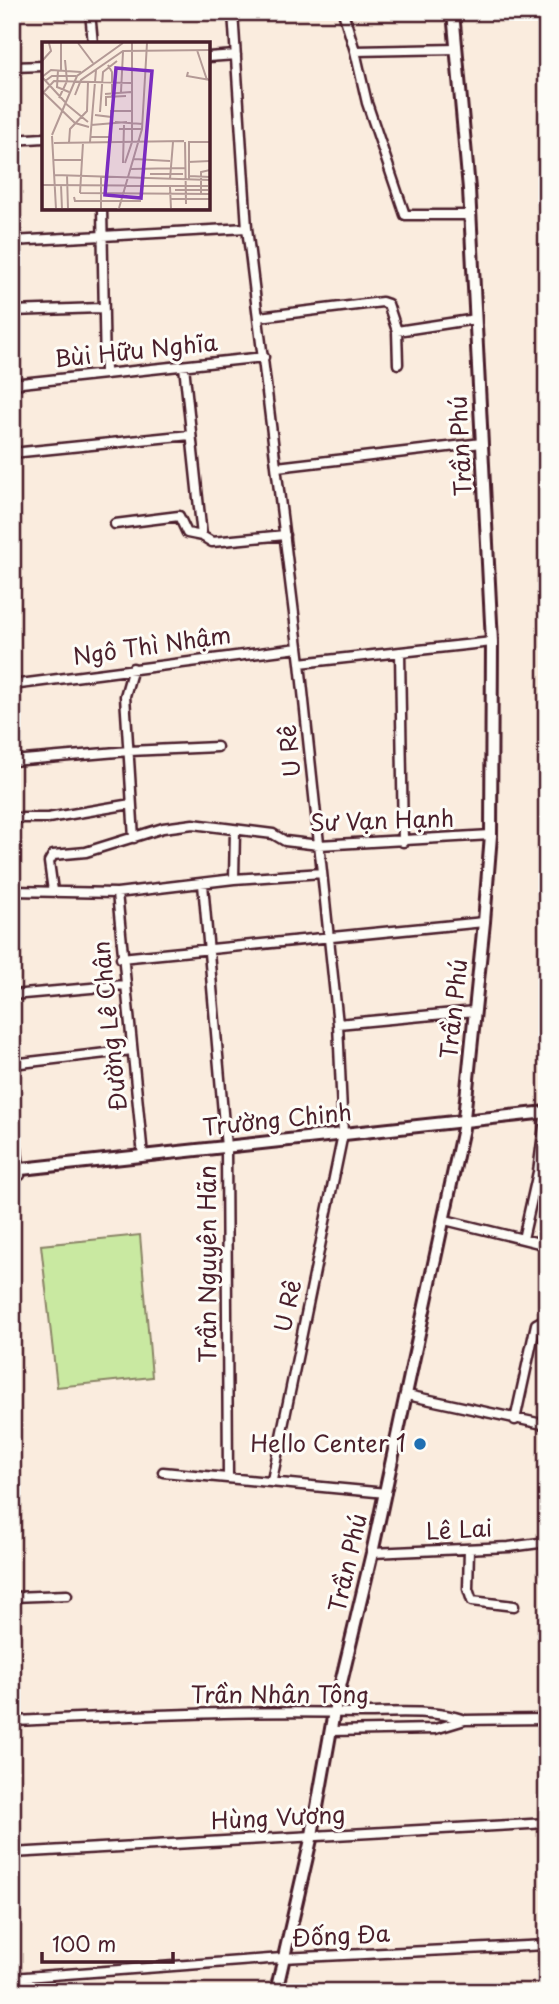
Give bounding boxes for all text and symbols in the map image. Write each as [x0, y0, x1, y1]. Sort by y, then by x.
inset map [42, 42, 210, 210]
street label: Bùi Hữu Nghĩa [53, 323, 220, 375]
street label: Trần Phú [439, 395, 480, 497]
street label: Ngô Thì Nhậm [71, 616, 233, 673]
street label: U Rê [268, 723, 309, 779]
street label: Sư Vạn Hạnh [309, 799, 455, 840]
street label: Đường Lê Chân [82, 939, 135, 1113]
street label: Trần Phú [430, 957, 475, 1061]
street label: Trường Chinh [201, 1093, 353, 1144]
street label: Trần Nguyên Hãn [189, 1165, 224, 1363]
street label: U Rê [264, 1276, 309, 1335]
place label: Hello Center 1 [250, 1425, 406, 1460]
marker: Hello Center 1 [412, 1436, 428, 1452]
street label: Lê Lai [425, 1509, 493, 1548]
street label: Trần Phú [318, 1510, 375, 1615]
street label: Trần Nhân Tông [191, 1676, 369, 1711]
street label: Hùng Vương [210, 1796, 346, 1838]
street label: Đống Đa [291, 1914, 392, 1955]
scale bar [42, 1920, 173, 1964]
text: 100 m [52, 1927, 116, 1959]

